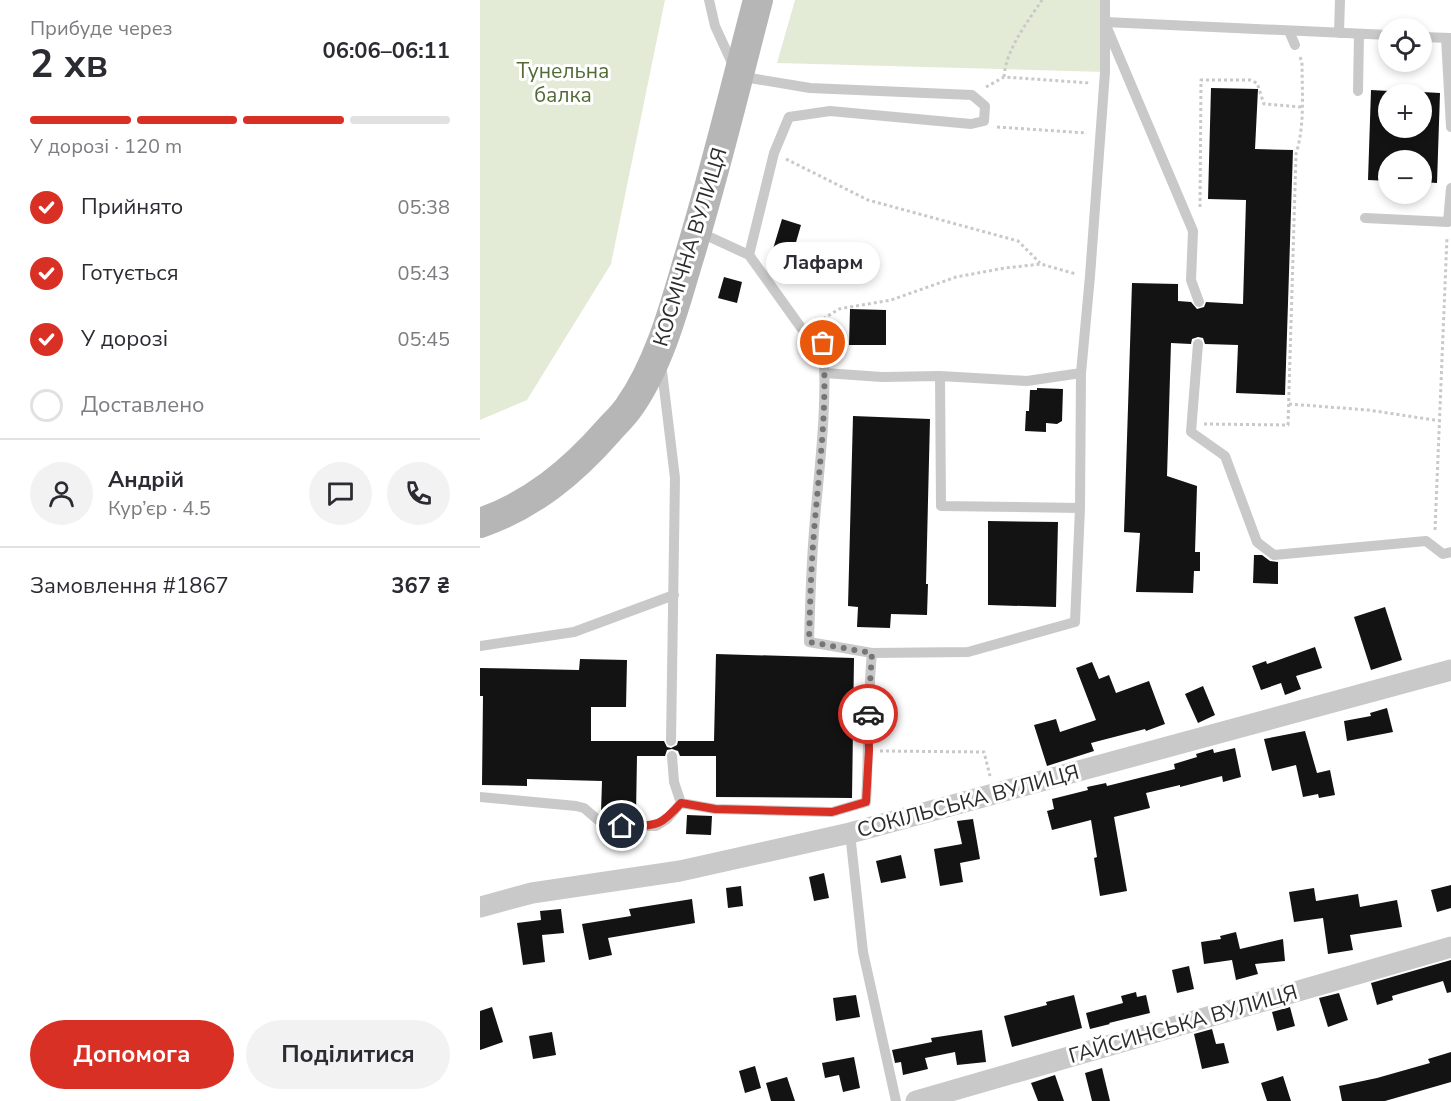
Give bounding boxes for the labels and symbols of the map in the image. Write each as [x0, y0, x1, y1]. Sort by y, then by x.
park label: Тунельна балка [517, 57, 609, 109]
street label: КОСМІЧНА ВУЛИЦЯ [646, 144, 734, 350]
callout: Лафарм [766, 241, 880, 283]
pin [797, 317, 848, 368]
courier [838, 684, 898, 744]
street label: СОКІЛЬСЬКА ВУЛИЦЯ [854, 758, 1082, 844]
pin [596, 800, 647, 851]
street label: ГАЙСИНСЬКА ВУЛИЦЯ [1065, 978, 1301, 1070]

